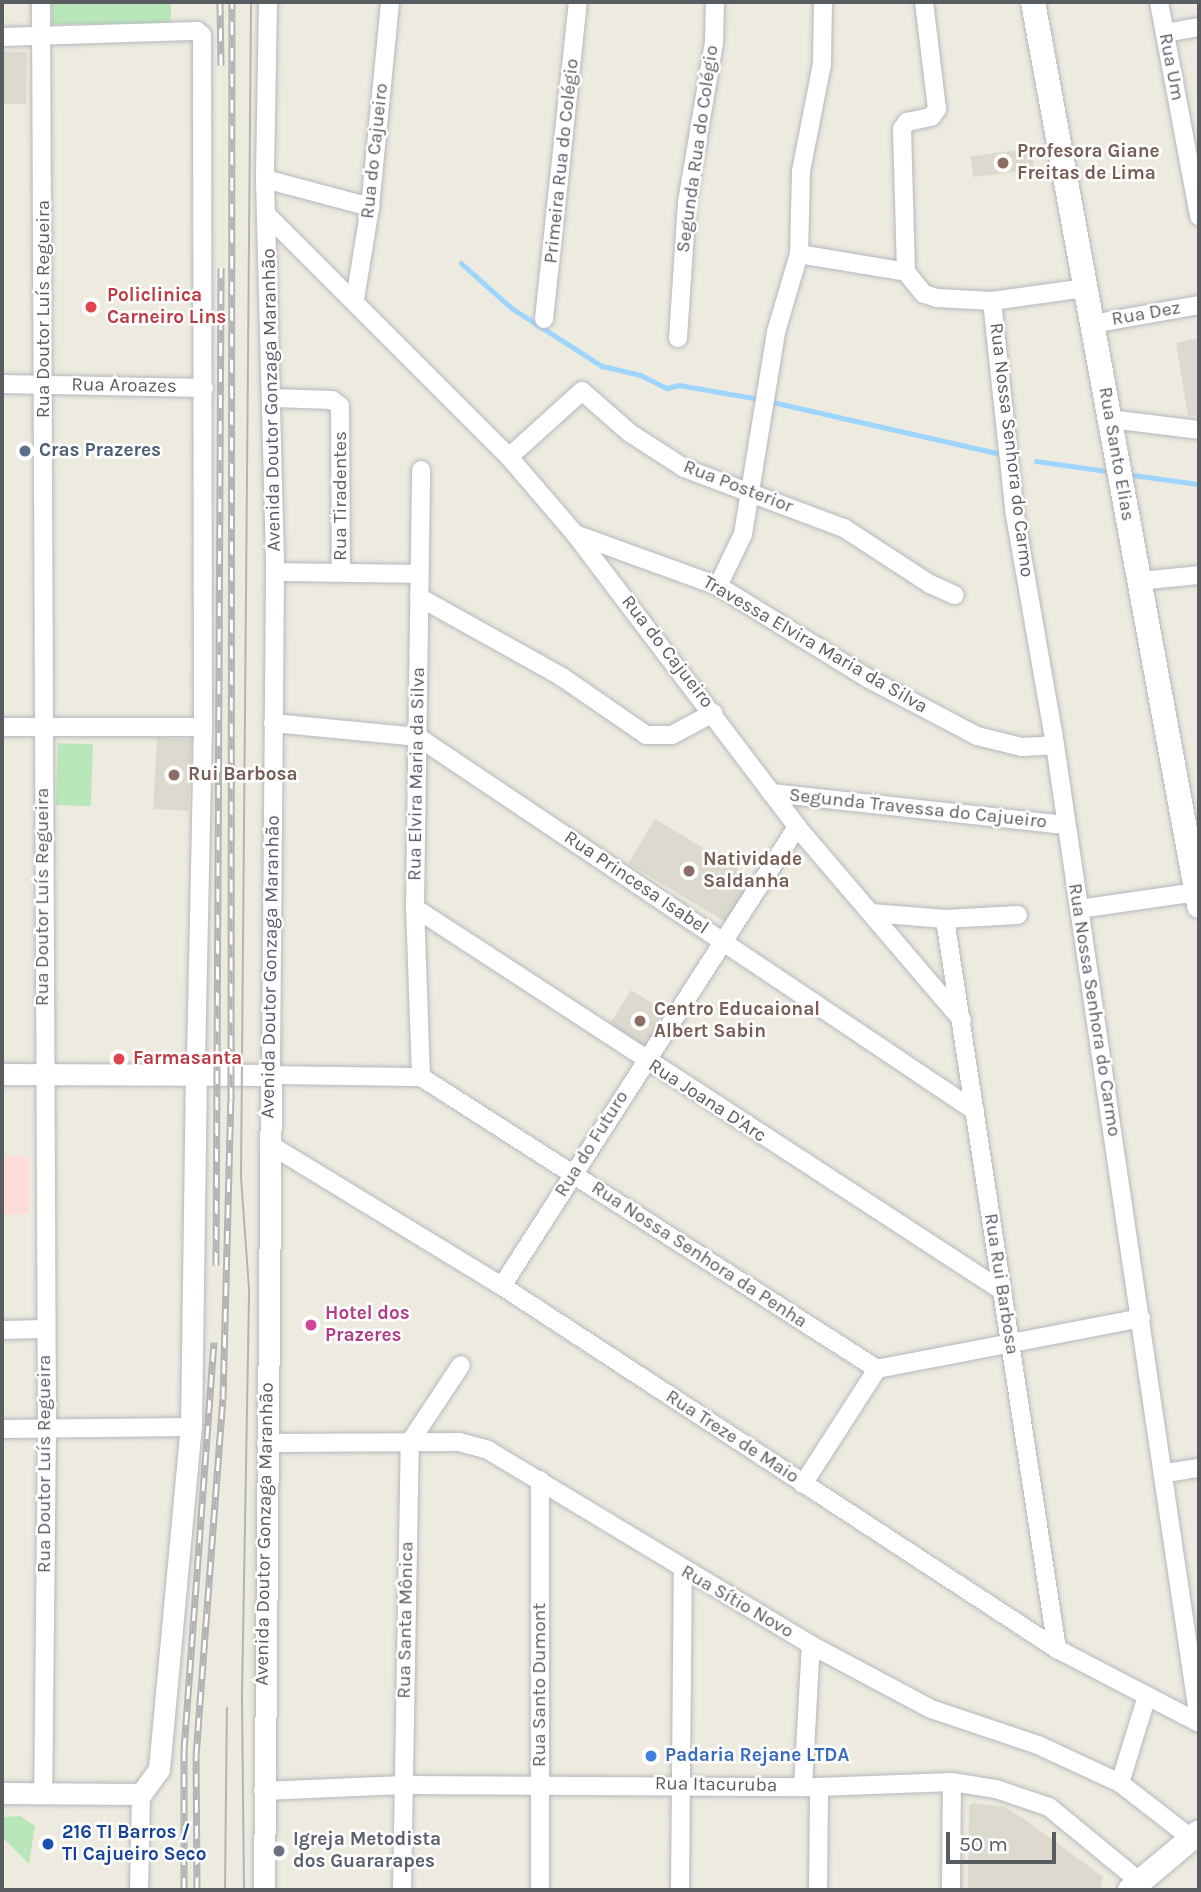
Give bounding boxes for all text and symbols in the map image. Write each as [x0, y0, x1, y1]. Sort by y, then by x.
street label: Rua Um [1153, 31, 1189, 103]
street label: Segunda Rua do Colégio [672, 44, 724, 254]
street label: Primeira Rua do Colégio [540, 57, 584, 265]
street label: Rua do Cajueiro [357, 82, 393, 220]
place label: Profesora Giane Freitas de Lima [1017, 141, 1160, 185]
marker: Profesora Giane Freitas de Lima [995, 155, 1011, 171]
street label: Rua Doutor Luís Regueira [33, 200, 55, 418]
street label: Avenida Doutor Gonzaga Maranhão [258, 248, 286, 552]
place label: Policlinica Carneiro Lins [107, 285, 226, 329]
marker: Policlinica Carneiro Lins [81, 297, 101, 317]
street label: Rua Dez [1110, 297, 1182, 331]
street label: Rua Nossa Senhora do Carmo [984, 322, 1038, 578]
street label: Rua Aroazes [71, 374, 177, 398]
street label: Rua Santo Elias [1093, 385, 1139, 523]
street label: Rua Tiradentes [330, 431, 352, 561]
place label: Cras Prazeres [39, 440, 161, 462]
marker: Cras Prazeres [17, 443, 33, 459]
street label: Rua Posterior [680, 456, 796, 518]
street label: Travessa Elvira Maria da Silva [699, 571, 931, 719]
street label: Rua do Cajueiro [616, 591, 718, 713]
street label: Rua Elvira Maria da Silva [404, 667, 430, 881]
place label: Rui Barbosa [188, 764, 298, 786]
marker: Rui Barbosa [166, 767, 182, 783]
street label: Segunda Travessa do Cajueiro [788, 784, 1048, 834]
street label: Rua Doutor Luís Regueira [32, 788, 54, 1006]
street label: Avenida Doutor Gonzaga Maranhão [257, 815, 285, 1119]
street label: Rua Princesa Isabel [559, 826, 713, 940]
place label: Natividade Saldanha [703, 849, 802, 893]
marker: Natividade Saldanha [681, 863, 697, 879]
street label: Rua Nossa Senhora do Carmo [1063, 882, 1125, 1138]
place label: Centro Educaional Albert Sabin [654, 999, 820, 1043]
marker: Centro Educaional Albert Sabin [632, 1013, 648, 1029]
place label: Farmasanta [133, 1048, 242, 1070]
marker: Farmasanta [111, 1051, 127, 1067]
street label: Rua Joana D'Arc [644, 1054, 770, 1148]
street label: Rua do Futuro [550, 1087, 634, 1201]
street label: Rua Nossa Senhora da Penha [587, 1177, 811, 1333]
street label: Rua Rui Barbosa [979, 1212, 1023, 1356]
place label: Hotel dos Prazeres [325, 1303, 410, 1347]
marker: Hotel dos Prazeres [303, 1317, 319, 1333]
street label: Rua Doutor Luís Regueira [34, 1355, 56, 1573]
street label: Avenida Doutor Gonzaga Maranhão [251, 1382, 279, 1686]
street label: Rua Treze de Maio [661, 1385, 803, 1489]
street label: Rua Santa Mônica [393, 1541, 419, 1699]
street label: Rua Sítio Novo [677, 1561, 797, 1643]
street label: Rua Santo Dumont [529, 1603, 551, 1767]
place label: Padaria Rejane LTDA [665, 1745, 849, 1767]
marker: Padaria Rejane LTDA [643, 1748, 659, 1764]
street label: Rua Itacuruba [655, 1773, 777, 1797]
scale bar [949, 1818, 1059, 1862]
place label: 216 TI Barros / TI Cajueiro Seco [62, 1822, 206, 1866]
place label: Igreja Metodista dos Guararapes [293, 1829, 441, 1873]
text: 50 m [959, 1832, 1008, 1856]
marker: 216 TI Barros / TI Cajueiro Seco [40, 1836, 56, 1852]
marker: Igreja Metodista dos Guararapes [271, 1843, 287, 1859]

